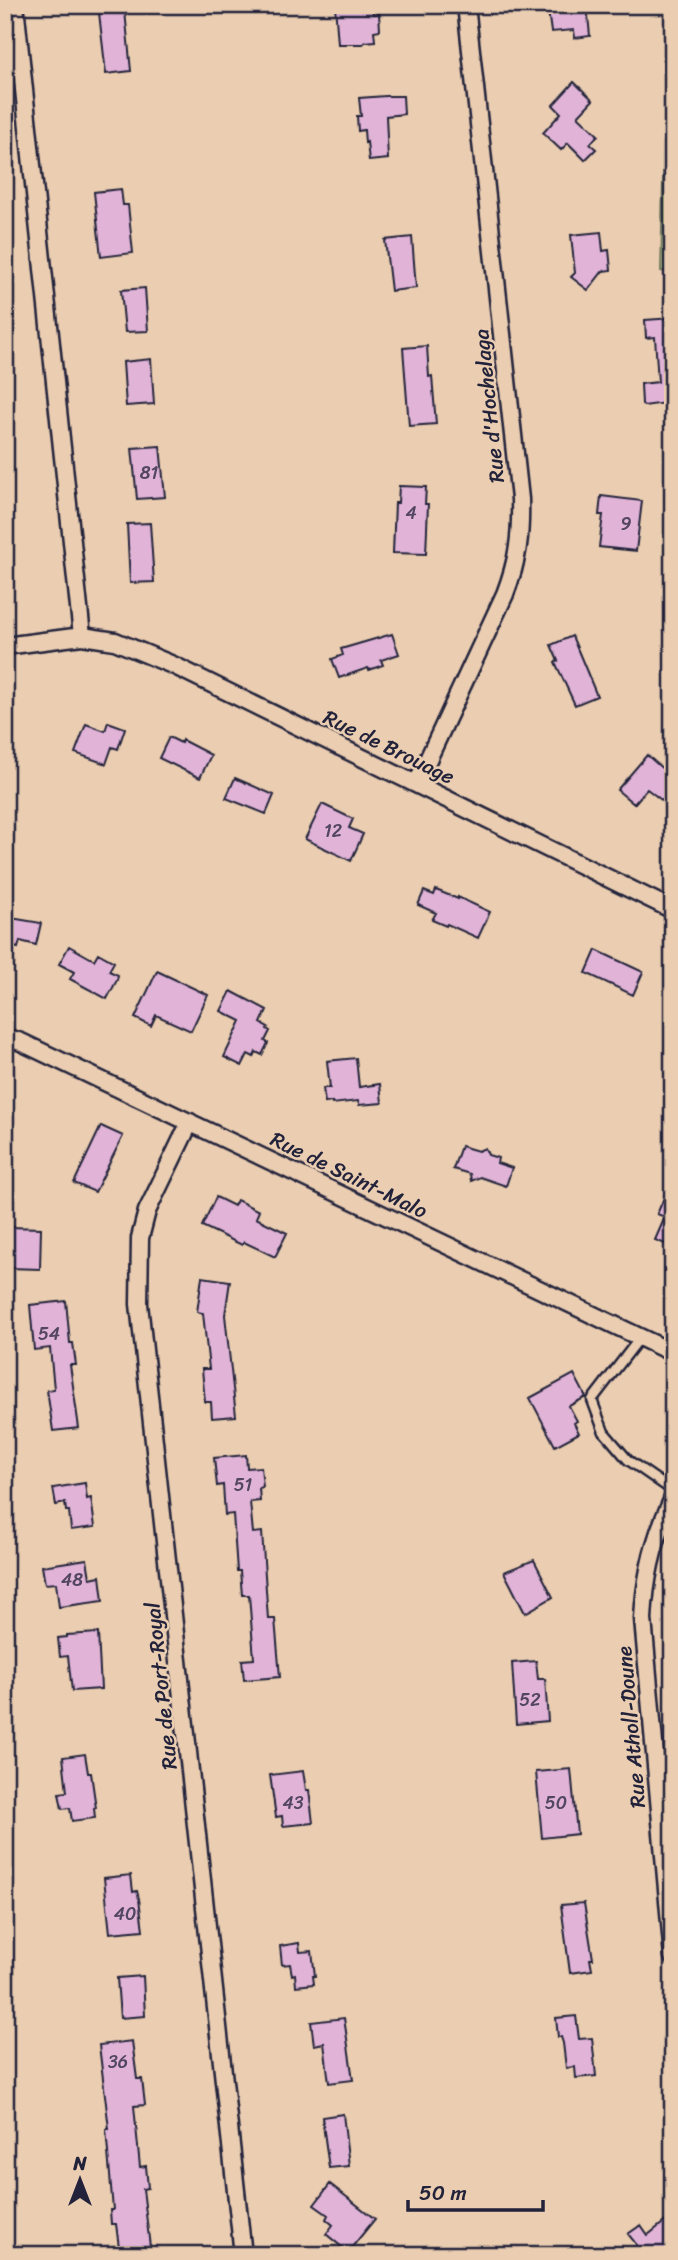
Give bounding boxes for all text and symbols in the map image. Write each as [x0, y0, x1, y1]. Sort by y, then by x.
street label: Rue d'Hochelaga [462, 327, 516, 485]
house number: 81 [140, 457, 159, 489]
house number: 4 [405, 497, 417, 529]
house number: 9 [620, 508, 632, 540]
street label: Rue de Brouage [317, 699, 462, 795]
house number: 12 [324, 815, 342, 847]
street label: Rue de Saint-Malo [264, 1120, 435, 1230]
house number: 54 [38, 1318, 60, 1350]
house number: 51 [234, 1469, 253, 1501]
house number: 48 [61, 1564, 83, 1596]
street label: Rue de Port-Royal [133, 1599, 189, 1772]
street label: Rue Atholl-Doune [605, 1645, 657, 1809]
house number: 52 [519, 1684, 541, 1716]
house number: 43 [282, 1787, 304, 1819]
house number: 50 [545, 1787, 567, 1819]
house number: 40 [114, 1898, 136, 1930]
house number: 36 [108, 2046, 128, 2078]
north arrow [46, 2144, 116, 2214]
text: N [72, 2147, 87, 2180]
scale bar [408, 2169, 543, 2213]
text: 50 m [419, 2174, 467, 2212]

